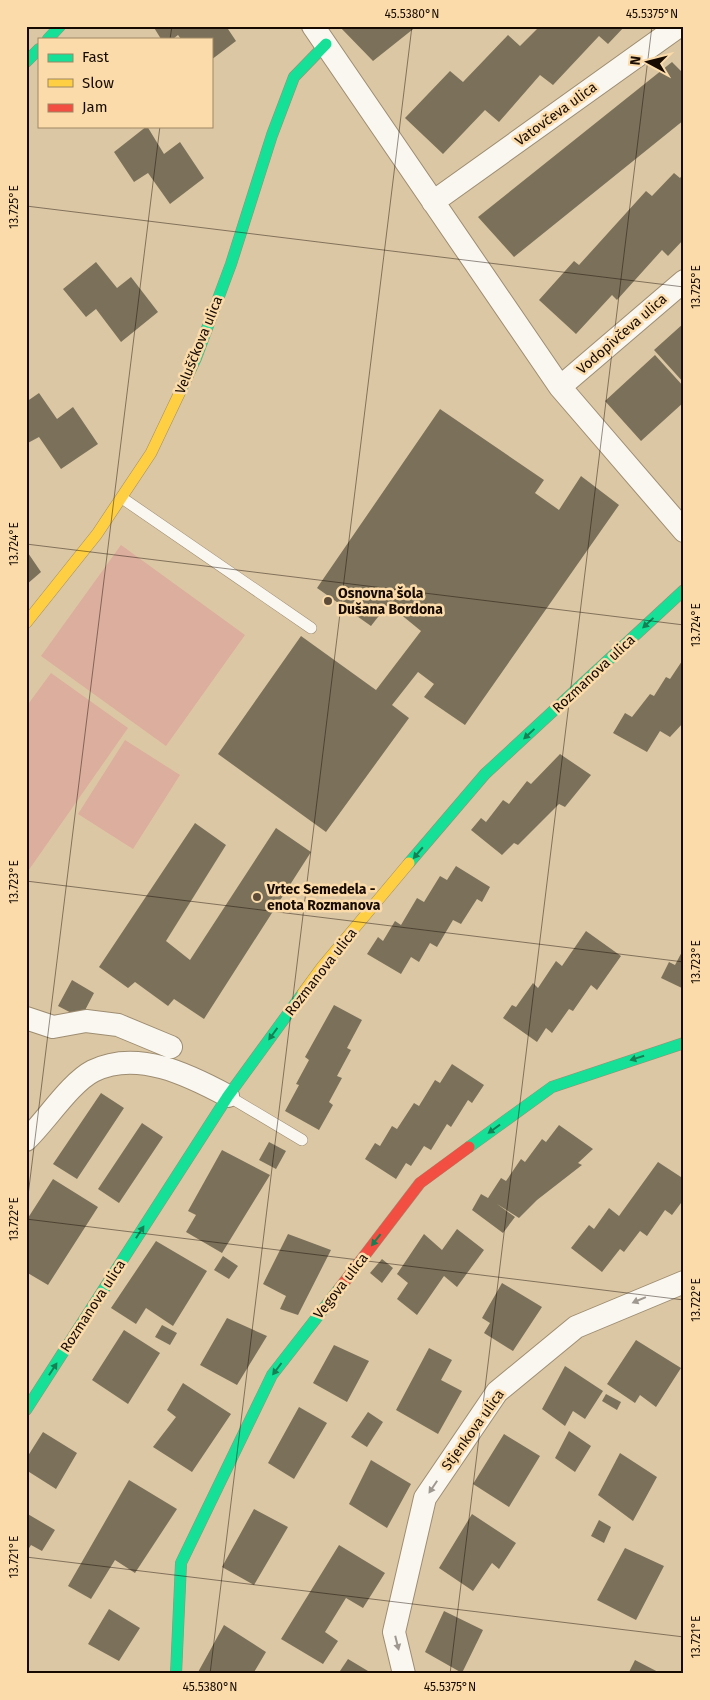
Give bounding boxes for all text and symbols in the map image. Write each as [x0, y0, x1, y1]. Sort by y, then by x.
text: 45.5380°N [385, 7, 439, 21]
text: 45.5375°N [626, 7, 678, 21]
legend [38, 38, 212, 128]
north arrow [622, 38, 672, 88]
text: Fast [82, 48, 109, 66]
text: N [627, 55, 645, 66]
text: Slow [82, 74, 114, 92]
street label: Vatovčeva ulica [512, 79, 600, 149]
text: Jam [82, 98, 108, 116]
text: 13.725°E [7, 185, 21, 229]
text: 13.725°E [689, 265, 703, 309]
street label: Vodopivčeva ulica [574, 290, 670, 378]
street label: Veluščkova ulica [172, 294, 226, 396]
text: 13.724°E [7, 522, 21, 566]
place label: Osnovna šola Dušana Bordona [338, 585, 443, 618]
marker: Osnovna šola Dušana Bordona [322, 595, 334, 607]
text: 13.724°E [689, 603, 703, 647]
one-way arrow [642, 617, 654, 629]
street label: Rozmanova ulica [549, 631, 639, 717]
one-way arrow [523, 728, 535, 740]
one-way arrow [413, 846, 424, 859]
text: 13.723°E [7, 860, 21, 904]
place label: Vrtec Semedela - enota Rozmanova [266, 881, 381, 914]
marker: Vrtec Semedela - enota Rozmanova [251, 891, 263, 903]
street label: Rozmanova ulica [281, 925, 361, 1019]
text: 13.723°E [689, 940, 703, 984]
one-way arrow [268, 1027, 278, 1041]
one-way arrow [630, 1055, 645, 1063]
one-way arrow [487, 1124, 500, 1134]
text: 13.722°E [7, 1197, 21, 1241]
one-way arrow [136, 1225, 145, 1238]
one-way arrow [371, 1233, 382, 1246]
street label: Vegova ulica [310, 1250, 372, 1322]
street label: Rozmanova ulica [57, 1257, 129, 1355]
text: 13.722°E [689, 1278, 703, 1322]
one-way arrow [632, 1297, 646, 1305]
one-way arrow [48, 1362, 57, 1375]
one-way arrow [272, 1362, 283, 1375]
street label: Stjenkova ulica [438, 1386, 508, 1474]
one-way arrow [428, 1480, 438, 1494]
text: 13.721°E [7, 1536, 21, 1578]
text: 13.721°E [689, 1616, 703, 1658]
one-way arrow [393, 1636, 401, 1651]
text: 45.5380°N [183, 1680, 237, 1694]
text: 45.5375°N [424, 1680, 476, 1694]

